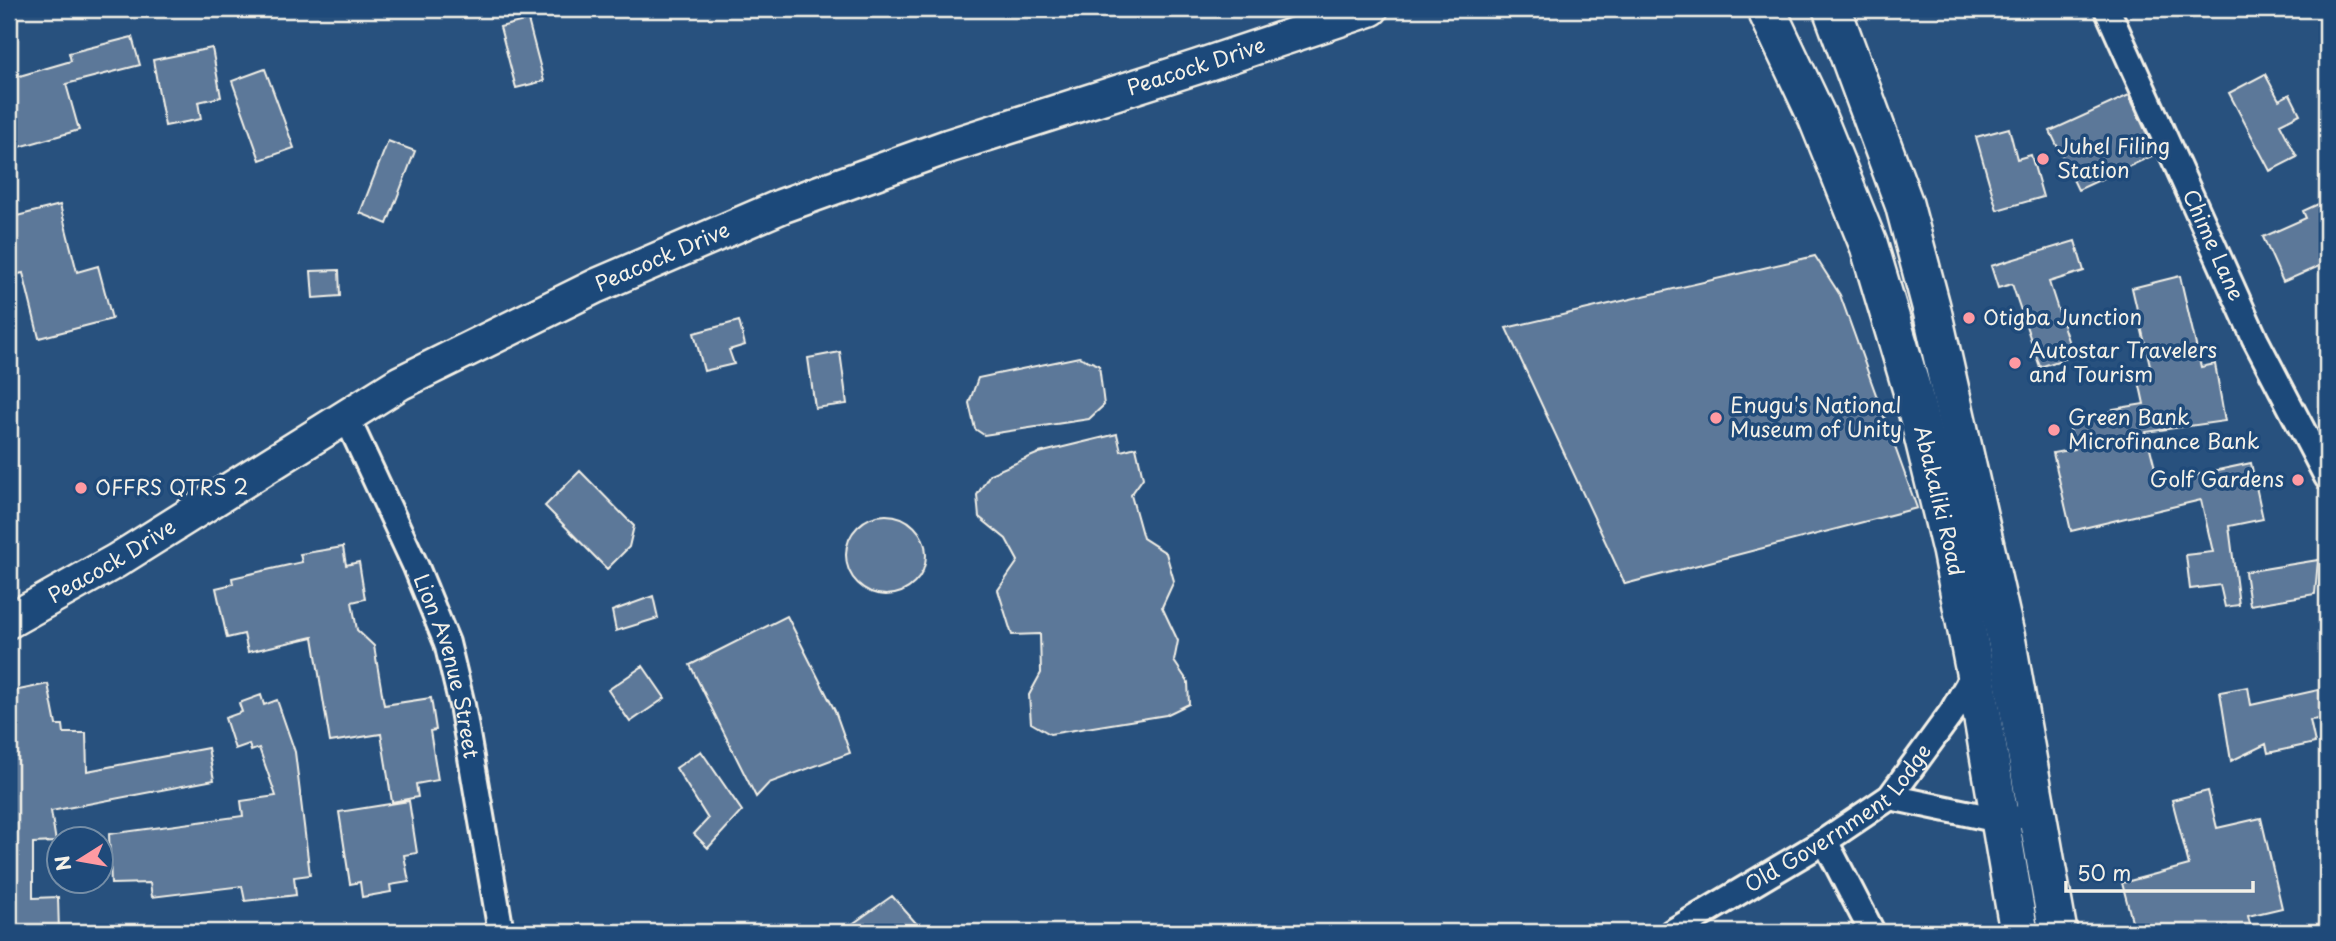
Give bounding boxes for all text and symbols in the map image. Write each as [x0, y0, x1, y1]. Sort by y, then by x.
street label: Peacock Drive [1122, 27, 1269, 102]
place label: Juhel Filing Station [2057, 129, 2170, 185]
marker: Juhel Filing Station [2035, 151, 2051, 167]
street label: Chime Lane [2176, 184, 2254, 305]
street label: Peacock Drive [589, 212, 734, 299]
place label: Otigba Junction [1983, 300, 2142, 332]
marker: Otigba Junction [1961, 310, 1977, 326]
place label: Autostar Travelers and Tourism [2029, 333, 2217, 389]
marker: Autostar Travelers and Tourism [2007, 355, 2023, 371]
place label: Enugu's National Museum of Unity [1730, 388, 1902, 444]
place label: Green Bank Microfinance Bank [2068, 400, 2260, 456]
marker: Enugu's National Museum of Unity [1708, 410, 1724, 426]
street label: Abakaliki Road [1907, 422, 1974, 578]
marker: Green Bank Microfinance Bank [2046, 422, 2062, 438]
place label: Golf Gardens [2150, 462, 2284, 494]
place label: OFFRS QTRS 2 [95, 470, 248, 502]
marker: Golf Gardens [2290, 472, 2306, 488]
marker: OFFRS QTRS 2 [73, 480, 89, 496]
street label: Peacock Drive [41, 510, 181, 610]
street label: Lion Avenue Street [406, 569, 489, 761]
street label: Old Government Lodge [1738, 736, 1938, 899]
north arrow [46, 825, 116, 895]
scale bar [2066, 850, 2254, 894]
text: N [47, 853, 78, 873]
text: 50 m [2077, 856, 2131, 888]

